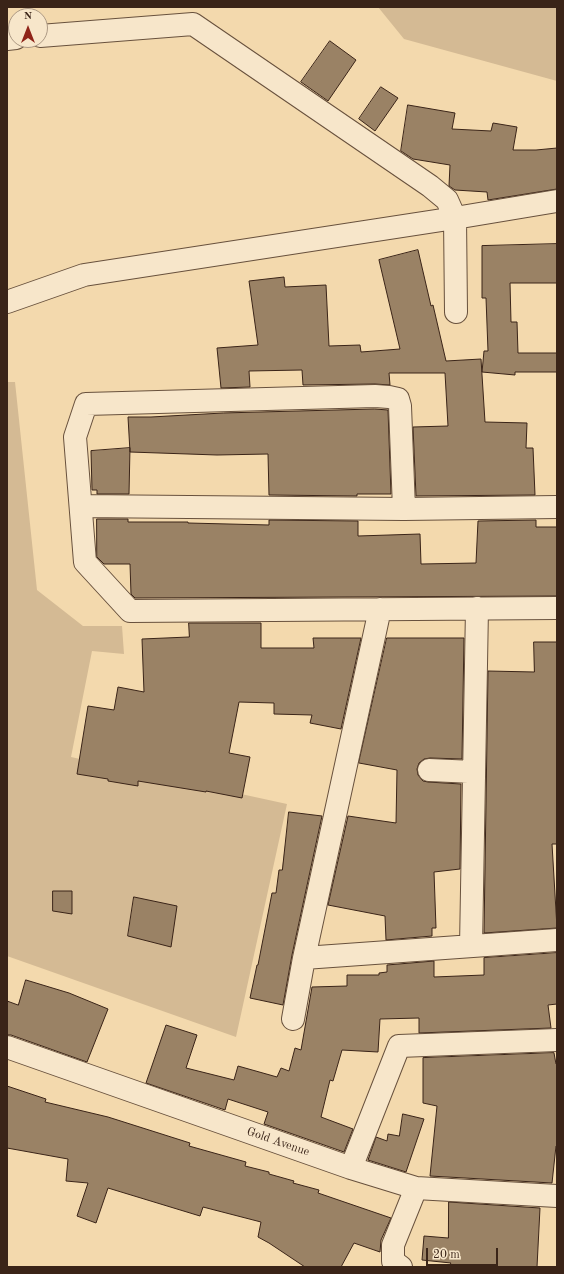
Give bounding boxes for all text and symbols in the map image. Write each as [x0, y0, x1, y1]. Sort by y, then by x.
north arrow [8, 8, 48, 48]
text: N [24, 11, 32, 22]
street label: Gold Avenue [245, 1125, 311, 1159]
scale bar [428, 1240, 500, 1266]
text: 20 m [433, 1249, 460, 1261]

